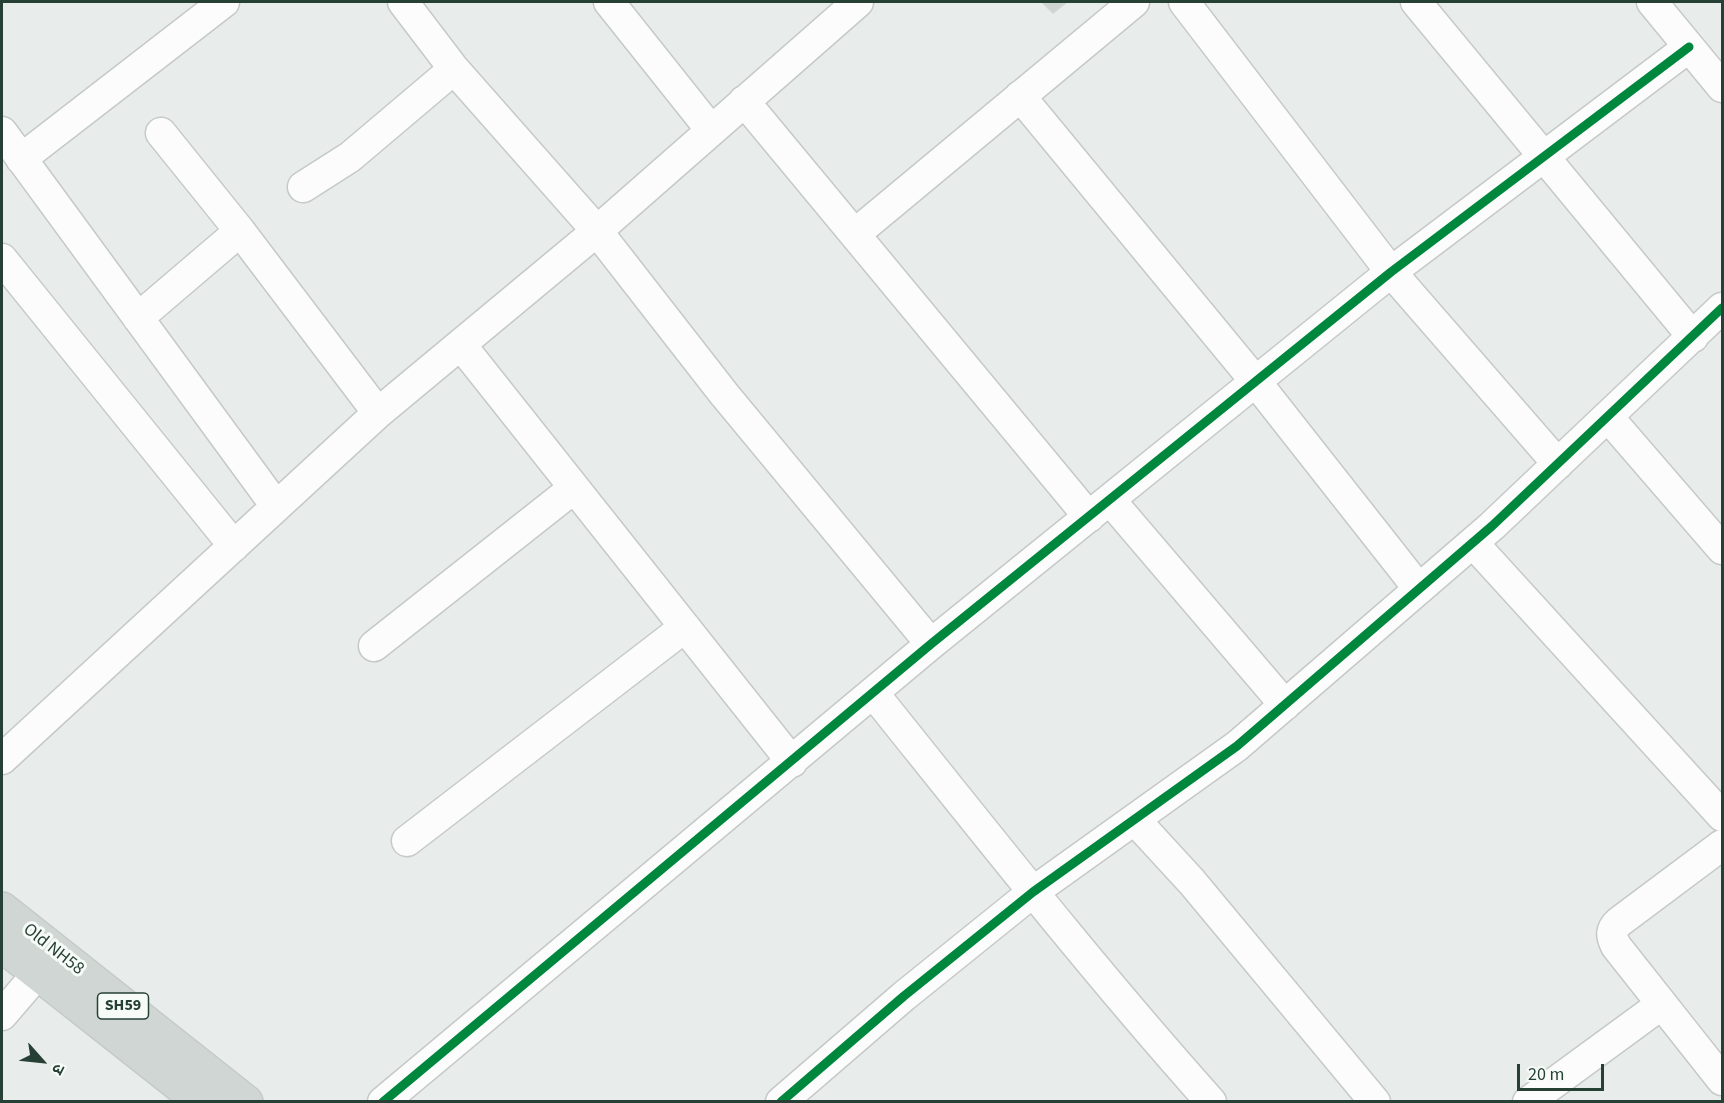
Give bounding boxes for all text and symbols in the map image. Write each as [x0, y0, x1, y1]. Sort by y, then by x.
street label: Old NH58 [18, 920, 88, 980]
road number: SH59 [98, 993, 148, 1019]
north arrow [12, 1031, 72, 1091]
scale bar [1520, 1052, 1607, 1090]
text: उ [46, 1060, 70, 1078]
text: 20 m [1528, 1062, 1564, 1087]

